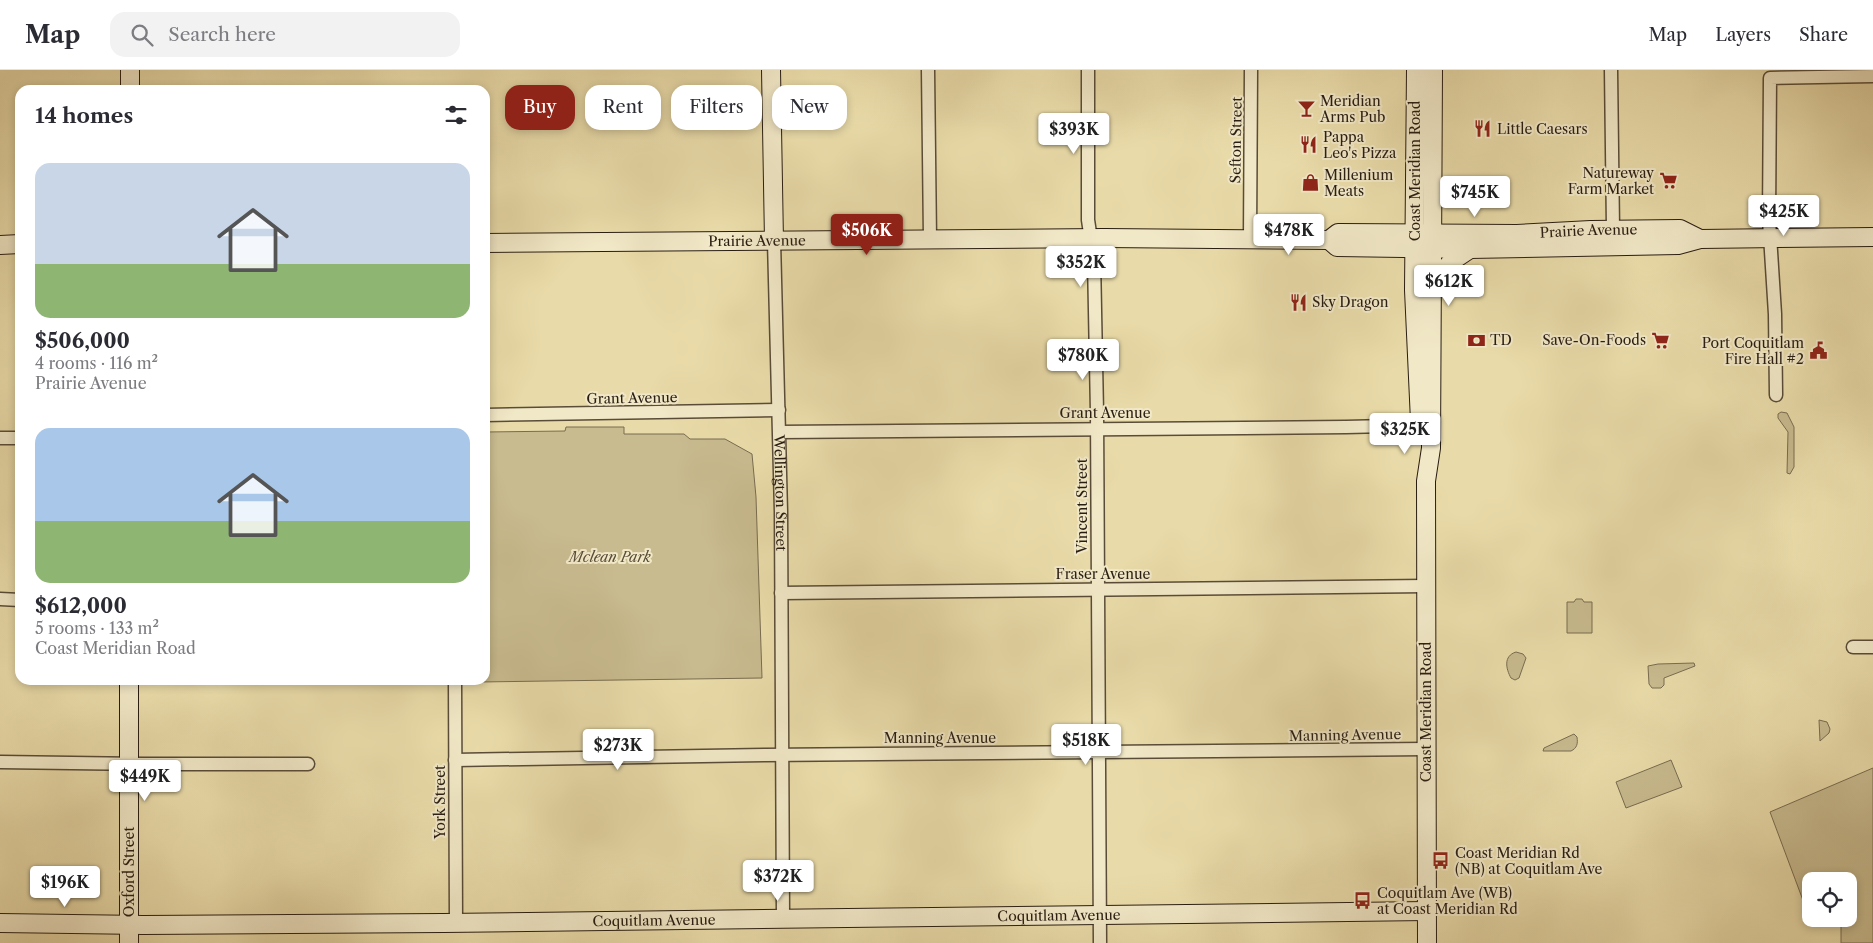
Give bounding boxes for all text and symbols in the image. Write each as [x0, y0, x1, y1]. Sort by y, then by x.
search box [110, 12, 460, 57]
text: Map [25, 20, 80, 49]
icon: search [128, 21, 156, 49]
text: Search here [168, 23, 276, 46]
text: Map [1649, 24, 1687, 46]
text: Layers [1715, 24, 1771, 46]
text: Share [1799, 24, 1848, 46]
chip: Buy [505, 85, 575, 130]
chip: Rent [585, 85, 661, 130]
chip: Filters [671, 85, 762, 130]
chip: New [772, 85, 847, 130]
place label: Meridian Arms Pub [1319, 92, 1385, 126]
street label: Sefton Street [1226, 96, 1246, 183]
bar icon: Meridian Arms Pub [1296, 99, 1316, 119]
street label: Coast Meridian Road [1406, 100, 1424, 241]
icon: filters [442, 101, 470, 129]
text: 14 homes [35, 103, 133, 128]
pin: $393K [1039, 112, 1109, 155]
text: $393K [1049, 119, 1099, 139]
restaurant icon: Little Caesars [1473, 119, 1493, 139]
place label: Little Caesars [1497, 120, 1588, 138]
place label: Pappa Leo's Pizza [1323, 128, 1397, 162]
restaurant icon: Pappa Leo's Pizza [1299, 135, 1319, 155]
place label: Natureway Farm Market [1568, 164, 1654, 198]
place label: Millenium Meats [1324, 166, 1393, 200]
supermarket icon: Natureway Farm Market [1658, 171, 1678, 191]
shop icon: Millenium Meats [1300, 173, 1320, 193]
pin: $745K [1440, 176, 1510, 218]
text: $745K [1451, 182, 1499, 202]
pin: $425K [1749, 194, 1819, 237]
icon: home [208, 195, 298, 285]
text: $425K [1759, 201, 1809, 221]
pin: $506K [832, 214, 902, 256]
pin: $478K [1254, 214, 1324, 256]
text: $506K [842, 220, 892, 240]
text: $478K [1264, 220, 1314, 240]
street label: Prairie Avenue [1539, 220, 1638, 242]
street label: Prairie Avenue [708, 231, 806, 250]
pin: $352K [1046, 246, 1116, 288]
text: $352K [1056, 252, 1106, 272]
pin: $612K [1414, 264, 1484, 307]
text: $612K [1425, 271, 1473, 291]
restaurant icon: Sky Dragon [1288, 292, 1308, 312]
place label: Sky Dragon [1312, 293, 1389, 311]
text: $506,000 [35, 328, 130, 353]
bank icon: TD [1466, 330, 1486, 350]
supermarket icon: Save-On-Foods [1650, 330, 1670, 350]
place label: TD [1490, 331, 1512, 349]
place label: Save-On-Foods [1542, 331, 1646, 349]
place label: Port Coquitlam Fire Hall #2 [1702, 334, 1804, 368]
pin: $780K [1048, 338, 1118, 381]
public building icon: Port Coquitlam Fire Hall #2 [1808, 341, 1828, 361]
text: $780K [1058, 345, 1108, 365]
text: 4 rooms · 116 m² [35, 353, 158, 373]
text: Prairie Avenue [35, 373, 147, 393]
street label: Grant Avenue [586, 388, 678, 408]
street label: Grant Avenue [1059, 404, 1151, 422]
pin: $325K [1370, 412, 1440, 455]
text: $325K [1380, 419, 1430, 439]
street label: Wellington Street [770, 433, 790, 551]
street label: Vincent Street [1073, 458, 1091, 555]
icon: home [208, 460, 298, 550]
park label: Mclean Park [567, 548, 652, 566]
street label: Fraser Avenue [1056, 565, 1151, 583]
text: $612,000 [35, 593, 127, 618]
text: 5 rooms · 133 m² [35, 618, 159, 638]
text: Coast Meridian Road [35, 638, 196, 658]
street label: Coast Meridian Road [1417, 641, 1435, 782]
pin: $518K [1051, 724, 1121, 766]
street label: Manning Avenue [1289, 725, 1401, 745]
pin: $273K [583, 728, 653, 771]
street label: Manning Avenue [884, 729, 996, 747]
text: $518K [1062, 730, 1110, 750]
text: $273K [594, 735, 642, 755]
pin: $449K [110, 760, 180, 802]
street label: York Street [431, 765, 449, 840]
text: $449K [120, 766, 170, 786]
street label: Oxford Street [120, 827, 138, 917]
place label: Coast Meridian Rd (NB) at Coquitlam Ave [1455, 844, 1603, 878]
bus stop icon: Coast Meridian Rd (NB) at Coquitlam Ave [1431, 851, 1451, 871]
pin: $372K [743, 860, 813, 902]
pin: $196K [30, 866, 100, 908]
text: $372K [754, 866, 802, 886]
text: $196K [41, 872, 89, 892]
map controls [1802, 872, 1857, 927]
button: locate [1802, 872, 1857, 927]
place label: Coquitlam Ave (WB) at Coast Meridian Rd [1377, 884, 1518, 918]
bus stop icon: Coquitlam Ave (WB) at Coast Meridian Rd [1353, 891, 1373, 911]
street label: Coquitlam Avenue [997, 906, 1121, 925]
street label: Coquitlam Avenue [592, 911, 716, 930]

